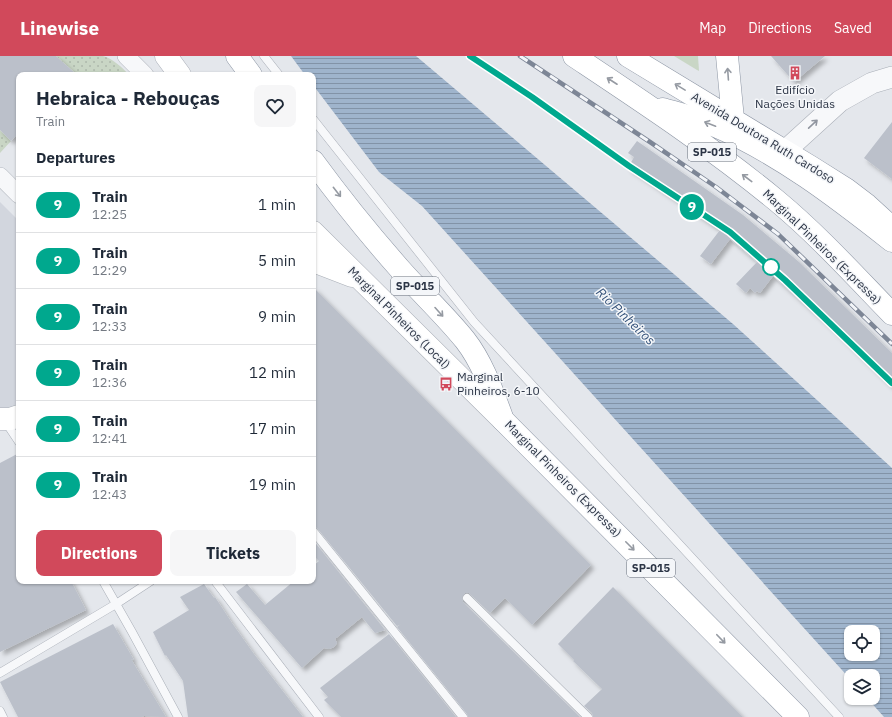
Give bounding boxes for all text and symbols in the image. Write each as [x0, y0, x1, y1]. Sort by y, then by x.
text: Linewise [20, 16, 99, 40]
text: Map [699, 19, 726, 37]
text: Directions [748, 19, 812, 37]
text: Saved [834, 19, 872, 37]
building icon: Edifício Nações Unidas [787, 65, 803, 81]
one-way arrow [725, 68, 732, 81]
one-way arrow [607, 77, 618, 85]
place label: Edifício Nações Unidas [755, 82, 835, 111]
one-way arrow [674, 83, 686, 91]
button: heart [254, 85, 296, 127]
text: Hebraica - Rebouças [36, 86, 220, 110]
street label: Avenida Doutora Ruth Cardoso [689, 89, 838, 187]
text: Train [36, 113, 65, 130]
one-way arrow [705, 120, 717, 128]
one-way arrow [808, 120, 818, 129]
road number: SP-015 [688, 143, 736, 161]
text: Departures [36, 148, 115, 167]
one-way arrow [742, 174, 753, 182]
street label: Marginal Pinheiros (Expressa) [760, 186, 885, 307]
text: Train [92, 187, 128, 206]
one-way arrow [332, 187, 341, 198]
line badge: 9 [679, 194, 705, 220]
text: 1 min [258, 195, 296, 214]
text: 9 [54, 196, 62, 214]
text: 9 [688, 198, 696, 216]
text: 12:25 [92, 206, 127, 223]
text: Train [92, 243, 128, 262]
text: 5 min [258, 251, 296, 270]
text: 9 [54, 252, 62, 270]
unlabelled marker [762, 258, 780, 276]
text: 12:29 [92, 262, 127, 279]
street label: Marginal Pinheiros (Local) [345, 263, 454, 372]
road number: SP-015 [391, 277, 439, 295]
water label: Rio Pinheiros [593, 284, 659, 349]
text: Train [92, 299, 128, 318]
text: 9 min [258, 307, 296, 326]
one-way arrow [435, 307, 444, 317]
text: 9 [54, 308, 62, 326]
text: 12:33 [92, 318, 127, 335]
text: Train [92, 355, 128, 374]
text: 12 min [249, 363, 296, 382]
text: 9 [54, 364, 62, 382]
place label: Marginal Pinheiros, 6-10 [457, 369, 540, 398]
text: 12:36 [92, 374, 127, 391]
bus stop icon: Marginal Pinheiros, 6-10 [438, 376, 454, 392]
text: Train [92, 411, 128, 430]
street label: Marginal Pinheiros (Expressa) [502, 417, 625, 540]
text: 17 min [249, 419, 296, 438]
text: 9 [54, 420, 62, 438]
text: 12:41 [92, 430, 127, 447]
text: Train [92, 467, 128, 486]
text: 19 min [249, 475, 296, 494]
text: 9 [54, 476, 62, 494]
text: 12:43 [92, 486, 127, 503]
button: Directions [36, 530, 162, 576]
button: Tickets [170, 530, 296, 576]
one-way arrow [625, 541, 635, 551]
road number: SP-015 [627, 559, 675, 577]
map controls [844, 625, 880, 705]
button: locate [844, 625, 880, 661]
one-way arrow [716, 634, 726, 644]
button: layers [844, 669, 880, 705]

